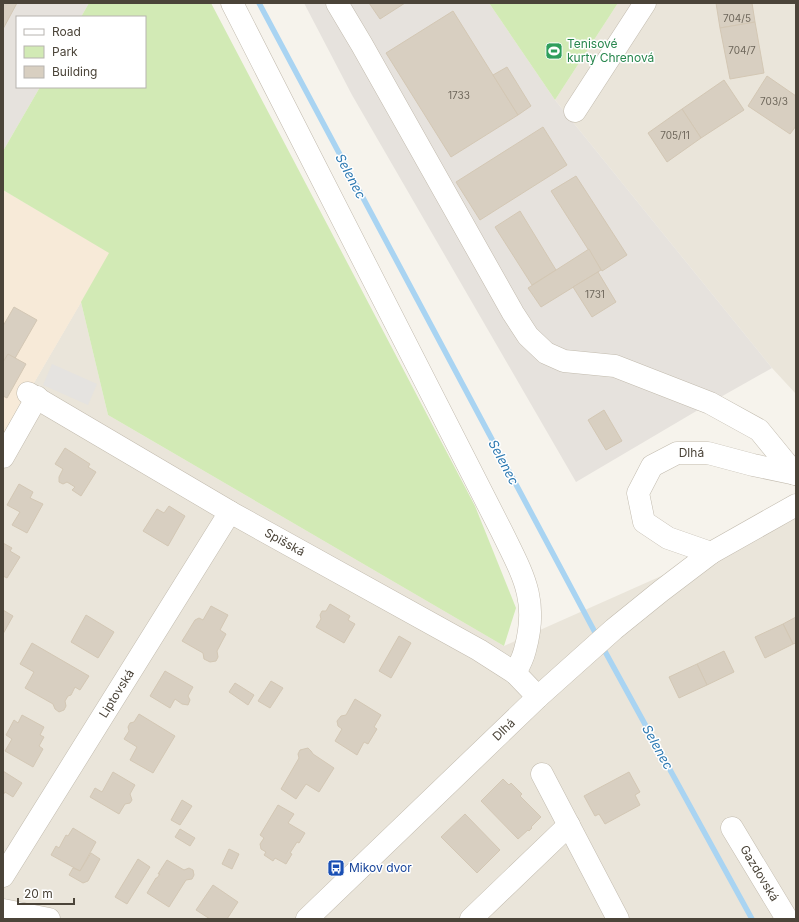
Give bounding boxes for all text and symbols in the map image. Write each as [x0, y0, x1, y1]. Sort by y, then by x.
house number: 704/5 [723, 12, 751, 24]
legend [16, 16, 146, 88]
text: Road [52, 24, 81, 39]
place label: Tenisové kurty Chrenová [567, 36, 654, 65]
sports icon: Tenisové kurty Chrenová [544, 41, 564, 61]
text: Park [52, 44, 78, 59]
house number: 704/7 [728, 44, 756, 56]
text: Building [52, 64, 97, 79]
house number: 1733 [448, 89, 470, 101]
house number: 703/3 [760, 95, 788, 107]
house number: 705/11 [660, 129, 690, 141]
water label: Selenec [332, 151, 370, 202]
house number: 1731 [585, 288, 605, 300]
water label: Selenec [485, 437, 523, 488]
street label: Dlhá [679, 445, 704, 460]
street label: Spišská [262, 525, 308, 559]
street label: Liptovská [96, 666, 137, 720]
street label: Dlhá [489, 715, 518, 744]
water label: Selenec [639, 722, 677, 773]
street label: Gazdovská [737, 842, 783, 904]
bus stop icon: Mikov dvor [326, 858, 346, 878]
place label: Mikov dvor [349, 860, 412, 875]
scale bar [18, 880, 74, 906]
text: 20 m [24, 886, 53, 901]

